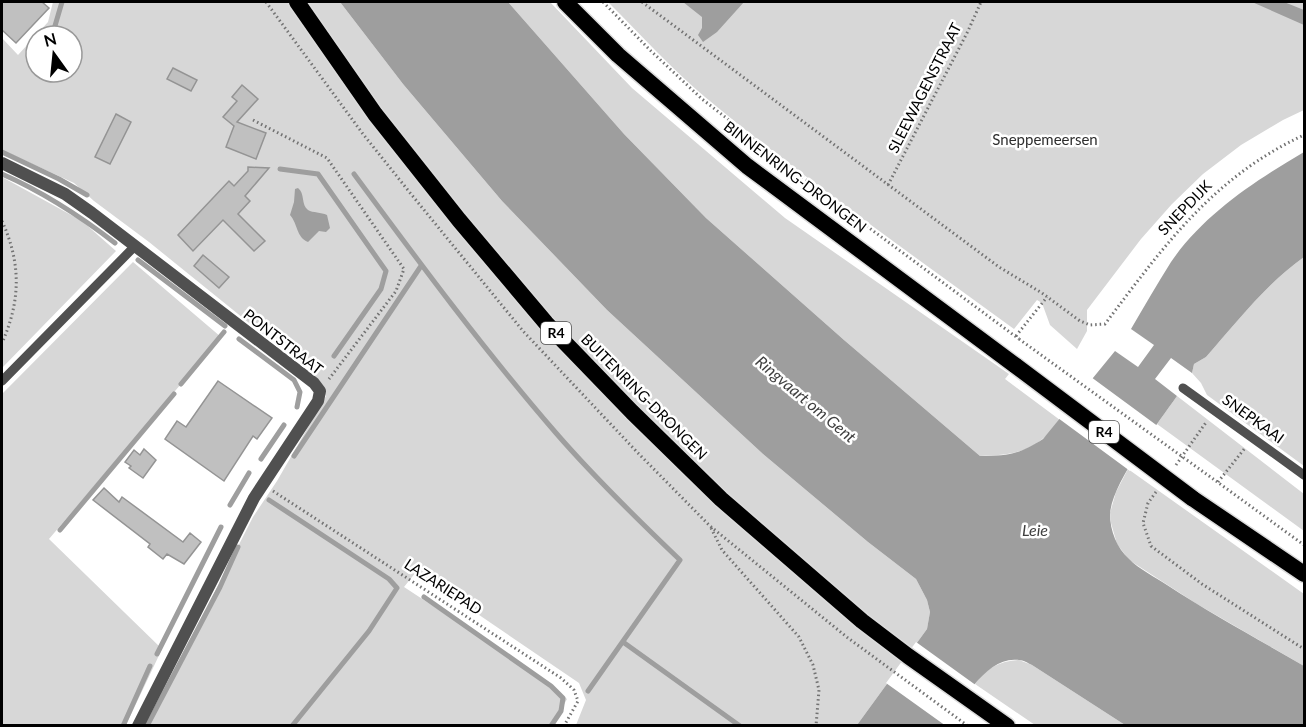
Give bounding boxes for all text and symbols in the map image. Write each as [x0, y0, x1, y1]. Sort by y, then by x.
street label: SLEEWAGENSTRAAT [884, 19, 965, 156]
north arrow [24, 24, 84, 84]
text: N [42, 28, 58, 50]
street label: BINNENRING-DRONGEN [721, 117, 870, 236]
park label: Sneppemeersen [992, 130, 1098, 148]
street label: SNEPDIJK [1154, 176, 1215, 238]
street label: PONTSTRAAT [240, 305, 327, 378]
road number: R4 [541, 322, 571, 344]
street label: BUITENRING-DRONGEN [578, 330, 711, 463]
water label: Ringvaart om Gent [752, 351, 861, 446]
street label: SNEPKAAI [1219, 390, 1288, 447]
road number: R4 [1089, 421, 1119, 443]
water label: Leie [1022, 520, 1048, 539]
street label: LAZARIEPAD [401, 554, 486, 618]

